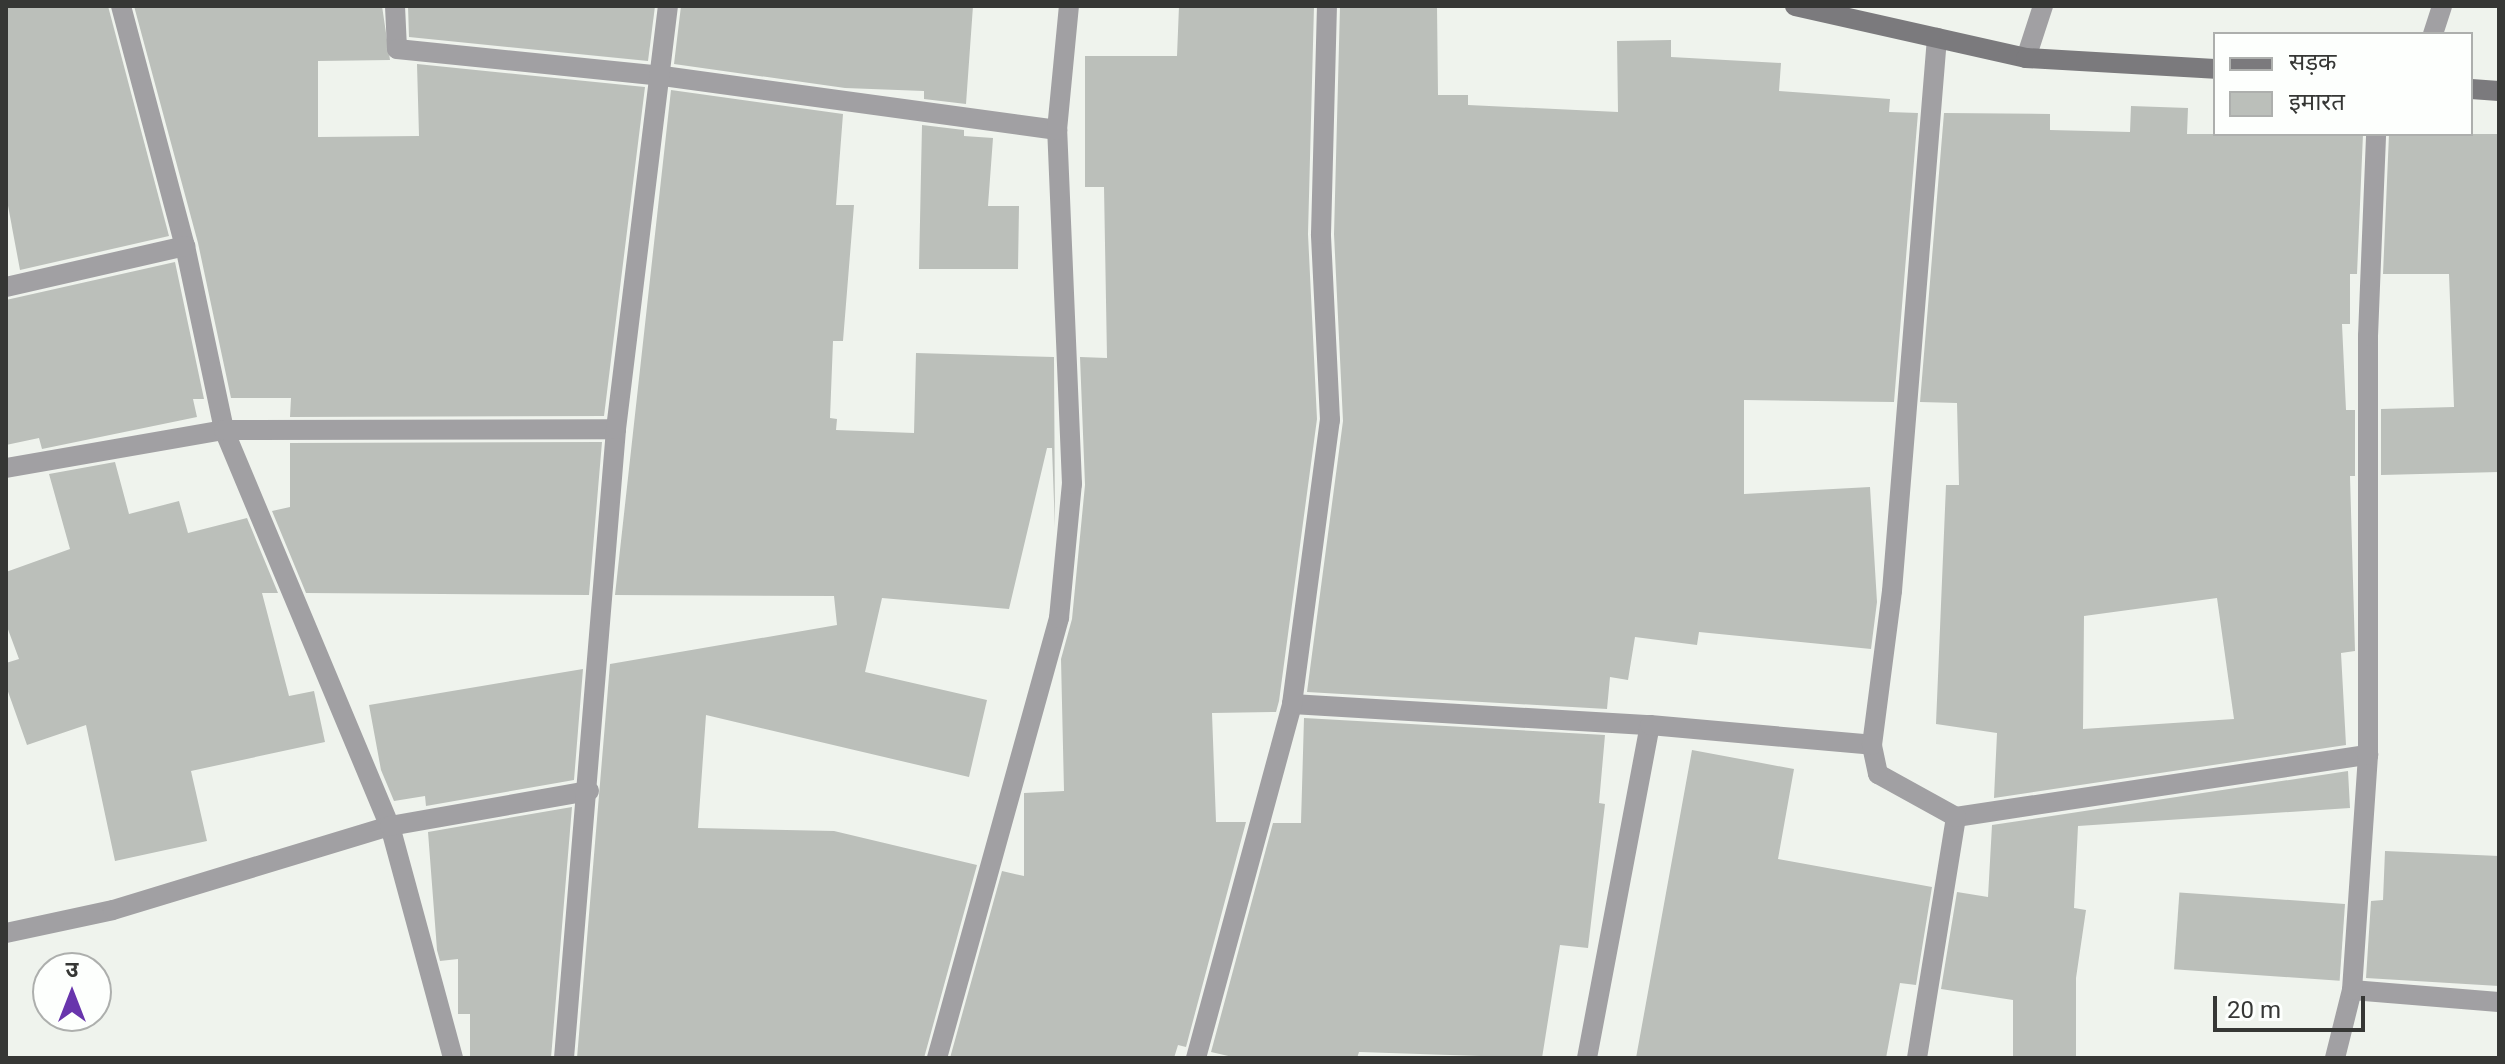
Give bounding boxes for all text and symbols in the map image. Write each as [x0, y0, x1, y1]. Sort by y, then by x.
legend [2213, 32, 2473, 136]
text: सड़क [2289, 48, 2337, 76]
text: इमारत [2289, 88, 2345, 116]
north arrow [32, 952, 112, 1032]
text: उ [66, 957, 78, 982]
scale bar [2217, 980, 2369, 1030]
text: 20 m [2227, 996, 2281, 1024]

